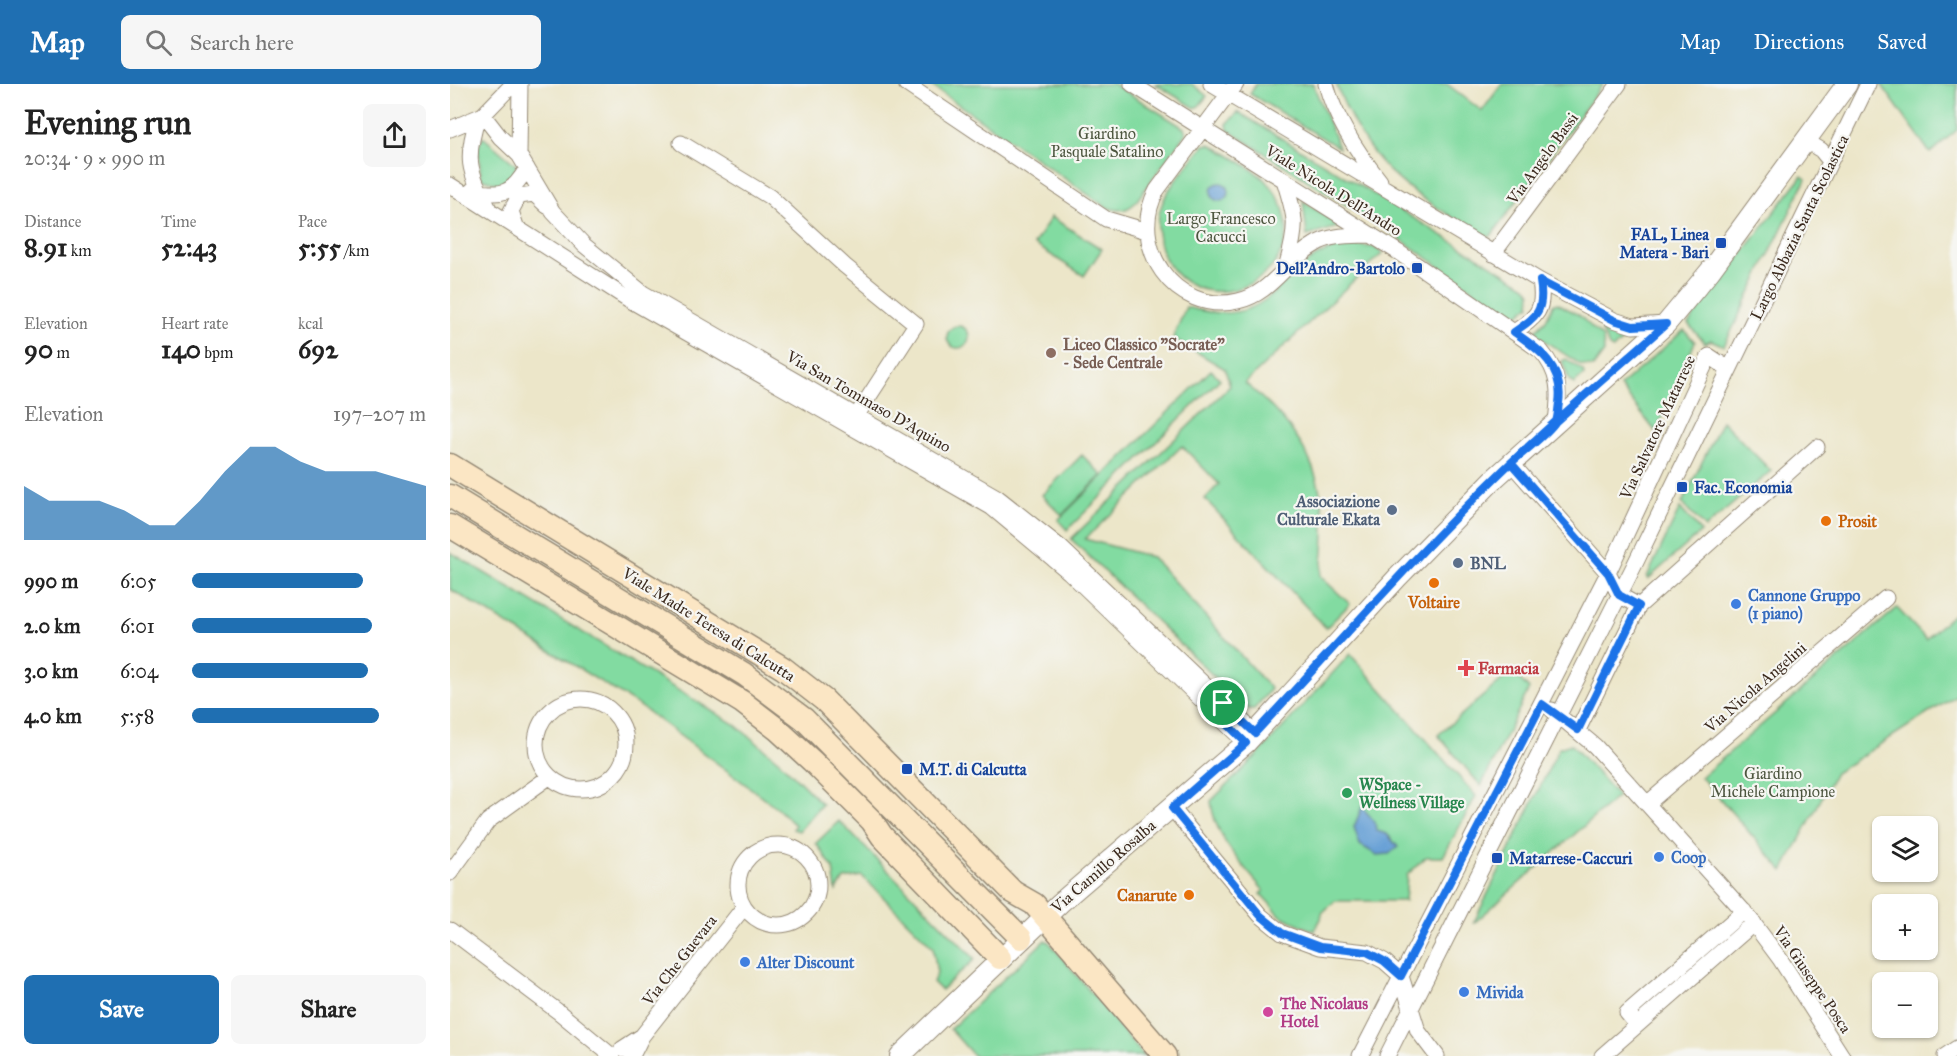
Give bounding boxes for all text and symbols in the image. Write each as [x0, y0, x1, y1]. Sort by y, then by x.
search box [121, 15, 541, 69]
text: Map [30, 25, 85, 60]
icon: search [142, 26, 175, 59]
text: Search here [190, 29, 294, 56]
text: Map [1680, 29, 1721, 55]
text: Directions [1754, 29, 1844, 55]
text: Saved [1877, 29, 1927, 55]
text: Evening run [24, 103, 191, 143]
button: share [363, 104, 426, 167]
street label: Via Angelo Bassi [1502, 108, 1583, 209]
park label: Giardino Pasquale Satalino [1051, 124, 1163, 162]
street label: Largo Abbazia Santa Scolastica [1746, 131, 1854, 323]
street label: Viale Nicola Dell'Andro [1261, 140, 1405, 240]
text: 20:34 · 9 × 990 m [24, 146, 165, 170]
park label: Largo Francesco Cacucci [1166, 209, 1276, 246]
text: Distance [24, 212, 81, 231]
text: Time [161, 212, 196, 231]
text: Pace [298, 212, 327, 231]
place label: FAL, Linea Matera - Bari [1619, 225, 1710, 262]
text: 8.91 [24, 231, 67, 263]
text: 52:43 [161, 231, 217, 263]
text: 5:55 [298, 231, 341, 263]
marker: FAL, Linea Matera - Bari [1714, 236, 1728, 250]
text: km [67, 241, 92, 260]
text: /km [341, 241, 369, 260]
place label: Dell'Andro-Bartolo [1276, 259, 1405, 278]
marker: Dell'Andro-Bartolo [1410, 261, 1424, 275]
text: Elevation [24, 314, 88, 333]
text: Heart rate [161, 314, 228, 333]
text: kcal [298, 314, 323, 333]
text: 90 [24, 333, 53, 365]
text: 140 [161, 333, 201, 365]
text: 692 [298, 333, 338, 365]
place label: Liceo Classico "Socrate" - Sede Centrale [1063, 335, 1225, 372]
text: m [53, 343, 70, 362]
text: bpm [201, 343, 234, 362]
street label: Via San Tommaso D'Aquino [782, 346, 954, 457]
marker: Liceo Classico "Socrate" - Sede Centrale [1044, 346, 1058, 360]
street label: Via Salvatore Matarrese [1615, 352, 1699, 503]
text: Elevation [24, 402, 103, 426]
text: 197–207 m [333, 402, 426, 426]
place label: Fac. Economia [1694, 478, 1793, 497]
marker: Fac. Economia [1675, 480, 1689, 494]
place label: Associazione Culturale Ekata [1277, 492, 1381, 529]
marker: Associazione Culturale Ekata [1385, 503, 1399, 517]
place label: Prosit [1838, 512, 1877, 531]
marker: Prosit [1819, 514, 1833, 528]
place label: BNL [1470, 554, 1506, 573]
marker: BNL [1451, 556, 1465, 570]
street label: Viale Madre Teresa di Calcutta [618, 563, 799, 686]
text: 990 m [24, 569, 78, 593]
text: 6:05 [120, 569, 156, 593]
marker: Voltaire [1427, 576, 1441, 590]
place label: Cannone Gruppo (1 piano) [1748, 586, 1860, 624]
place label: Voltaire [1407, 593, 1460, 612]
marker: Cannone Gruppo (1 piano) [1729, 597, 1743, 611]
text: 2.0 km [24, 614, 80, 638]
text: 6:01 [120, 614, 155, 638]
street label: Via Nicola Angelini [1700, 638, 1811, 738]
text: 3.0 km [24, 659, 78, 683]
text: 6:04 [120, 659, 158, 683]
place label: Farmacia [1478, 659, 1540, 678]
marker: Farmacia [1459, 661, 1473, 675]
pin [1197, 677, 1248, 728]
icon: arrive [1206, 686, 1239, 719]
text: 4.0 km [24, 704, 82, 728]
text: 5:58 [120, 704, 154, 728]
place label: M.T. di Calcutta [919, 760, 1028, 779]
marker: M.T. di Calcutta [900, 762, 914, 776]
park label: Giardino Michele Campione [1711, 764, 1836, 801]
place label: WSpace - Wellness Village [1359, 775, 1465, 813]
marker: WSpace - Wellness Village [1340, 786, 1354, 800]
street label: Via Camillo Rosalba [1046, 816, 1160, 918]
map controls [1872, 816, 1938, 1038]
button: layers [1872, 816, 1938, 882]
place label: Coop [1671, 848, 1706, 868]
place label: Matarrese-Caccuri [1509, 849, 1633, 868]
marker: Coop [1652, 850, 1666, 864]
marker: Matarrese-Caccuri [1490, 851, 1504, 865]
place label: Canarute [1117, 886, 1177, 905]
marker: Canarute [1182, 888, 1196, 902]
button: + [1872, 894, 1938, 960]
street label: Via Che Guevara [638, 911, 721, 1010]
street label: Via Giuseppe Posca [1769, 921, 1856, 1037]
place label: Alter Discount [756, 953, 855, 972]
marker: Alter Discount [738, 955, 752, 969]
button: − [1872, 972, 1938, 1038]
button: Save [24, 975, 219, 1044]
button: Share [231, 975, 426, 1044]
place label: Mivida [1476, 983, 1525, 1002]
marker: Mivida [1457, 985, 1471, 999]
place label: The Nicolaus Hotel [1279, 994, 1368, 1031]
marker: The Nicolaus Hotel [1261, 1005, 1275, 1019]

